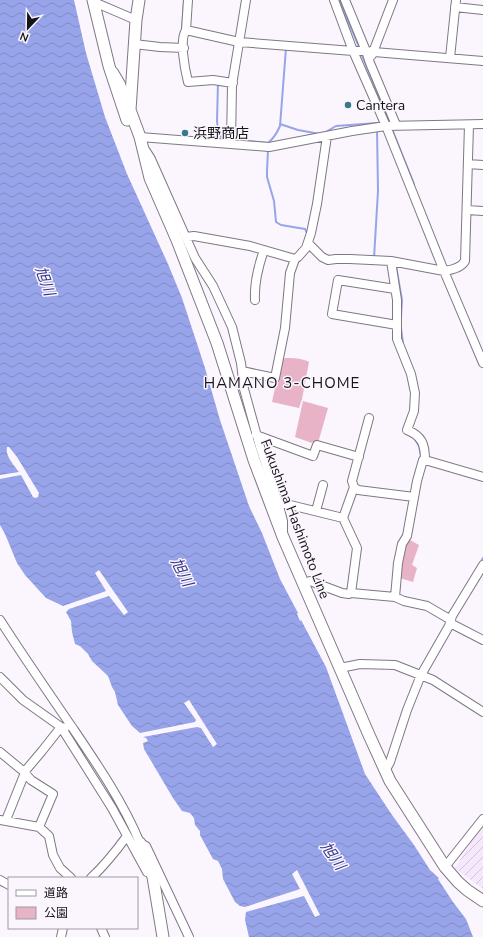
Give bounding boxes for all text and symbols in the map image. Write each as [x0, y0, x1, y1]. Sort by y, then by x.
north arrow [8, 8, 48, 48]
text: N [18, 28, 31, 45]
place label: Cantera [356, 96, 405, 115]
marker: Cantera [343, 100, 353, 110]
place label: 浜野商店 [193, 124, 249, 143]
marker: 浜野商店 [180, 128, 190, 138]
water label: 旭川 [30, 263, 60, 300]
district label: HAMANO 3-CHOME [204, 373, 360, 393]
street label: Fukushima Hashimoto Line [256, 437, 334, 601]
water label: 旭川 [166, 554, 199, 592]
water label: 旭川 [316, 838, 351, 876]
legend [8, 877, 138, 929]
text: 道路 [44, 885, 68, 901]
text: 公園 [44, 905, 68, 921]

